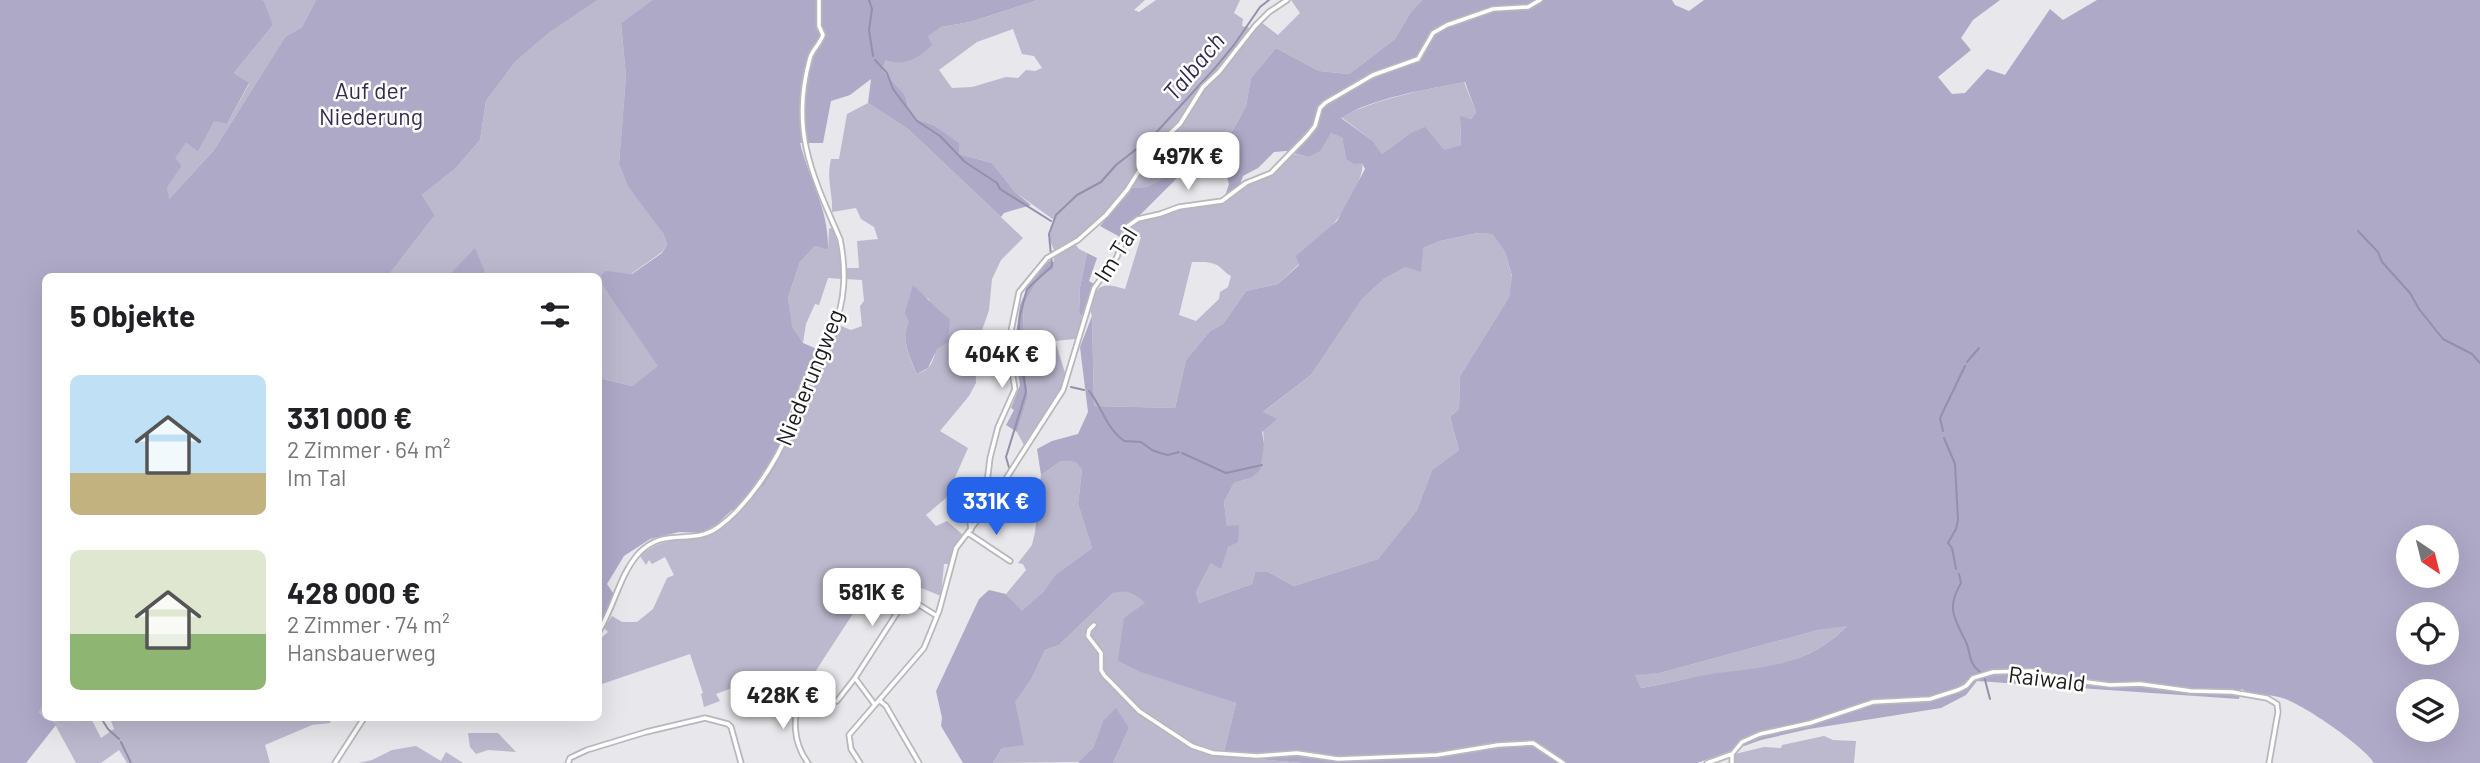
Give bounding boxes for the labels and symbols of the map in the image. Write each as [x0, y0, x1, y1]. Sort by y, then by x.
water label: Talbach [1156, 26, 1230, 106]
park label: Auf der Niederung [319, 76, 423, 130]
pin: 497K € [1131, 132, 1245, 192]
street label: Im Tal [1087, 221, 1143, 287]
street label: Niederungweg [769, 305, 849, 449]
pin: 404K € [945, 330, 1059, 390]
pin: 331K € [939, 477, 1053, 537]
north arrow [2396, 525, 2459, 588]
pin: 581K € [815, 568, 929, 628]
street label: Raiwald [2007, 659, 2087, 697]
pin: 428K € [726, 672, 840, 731]

